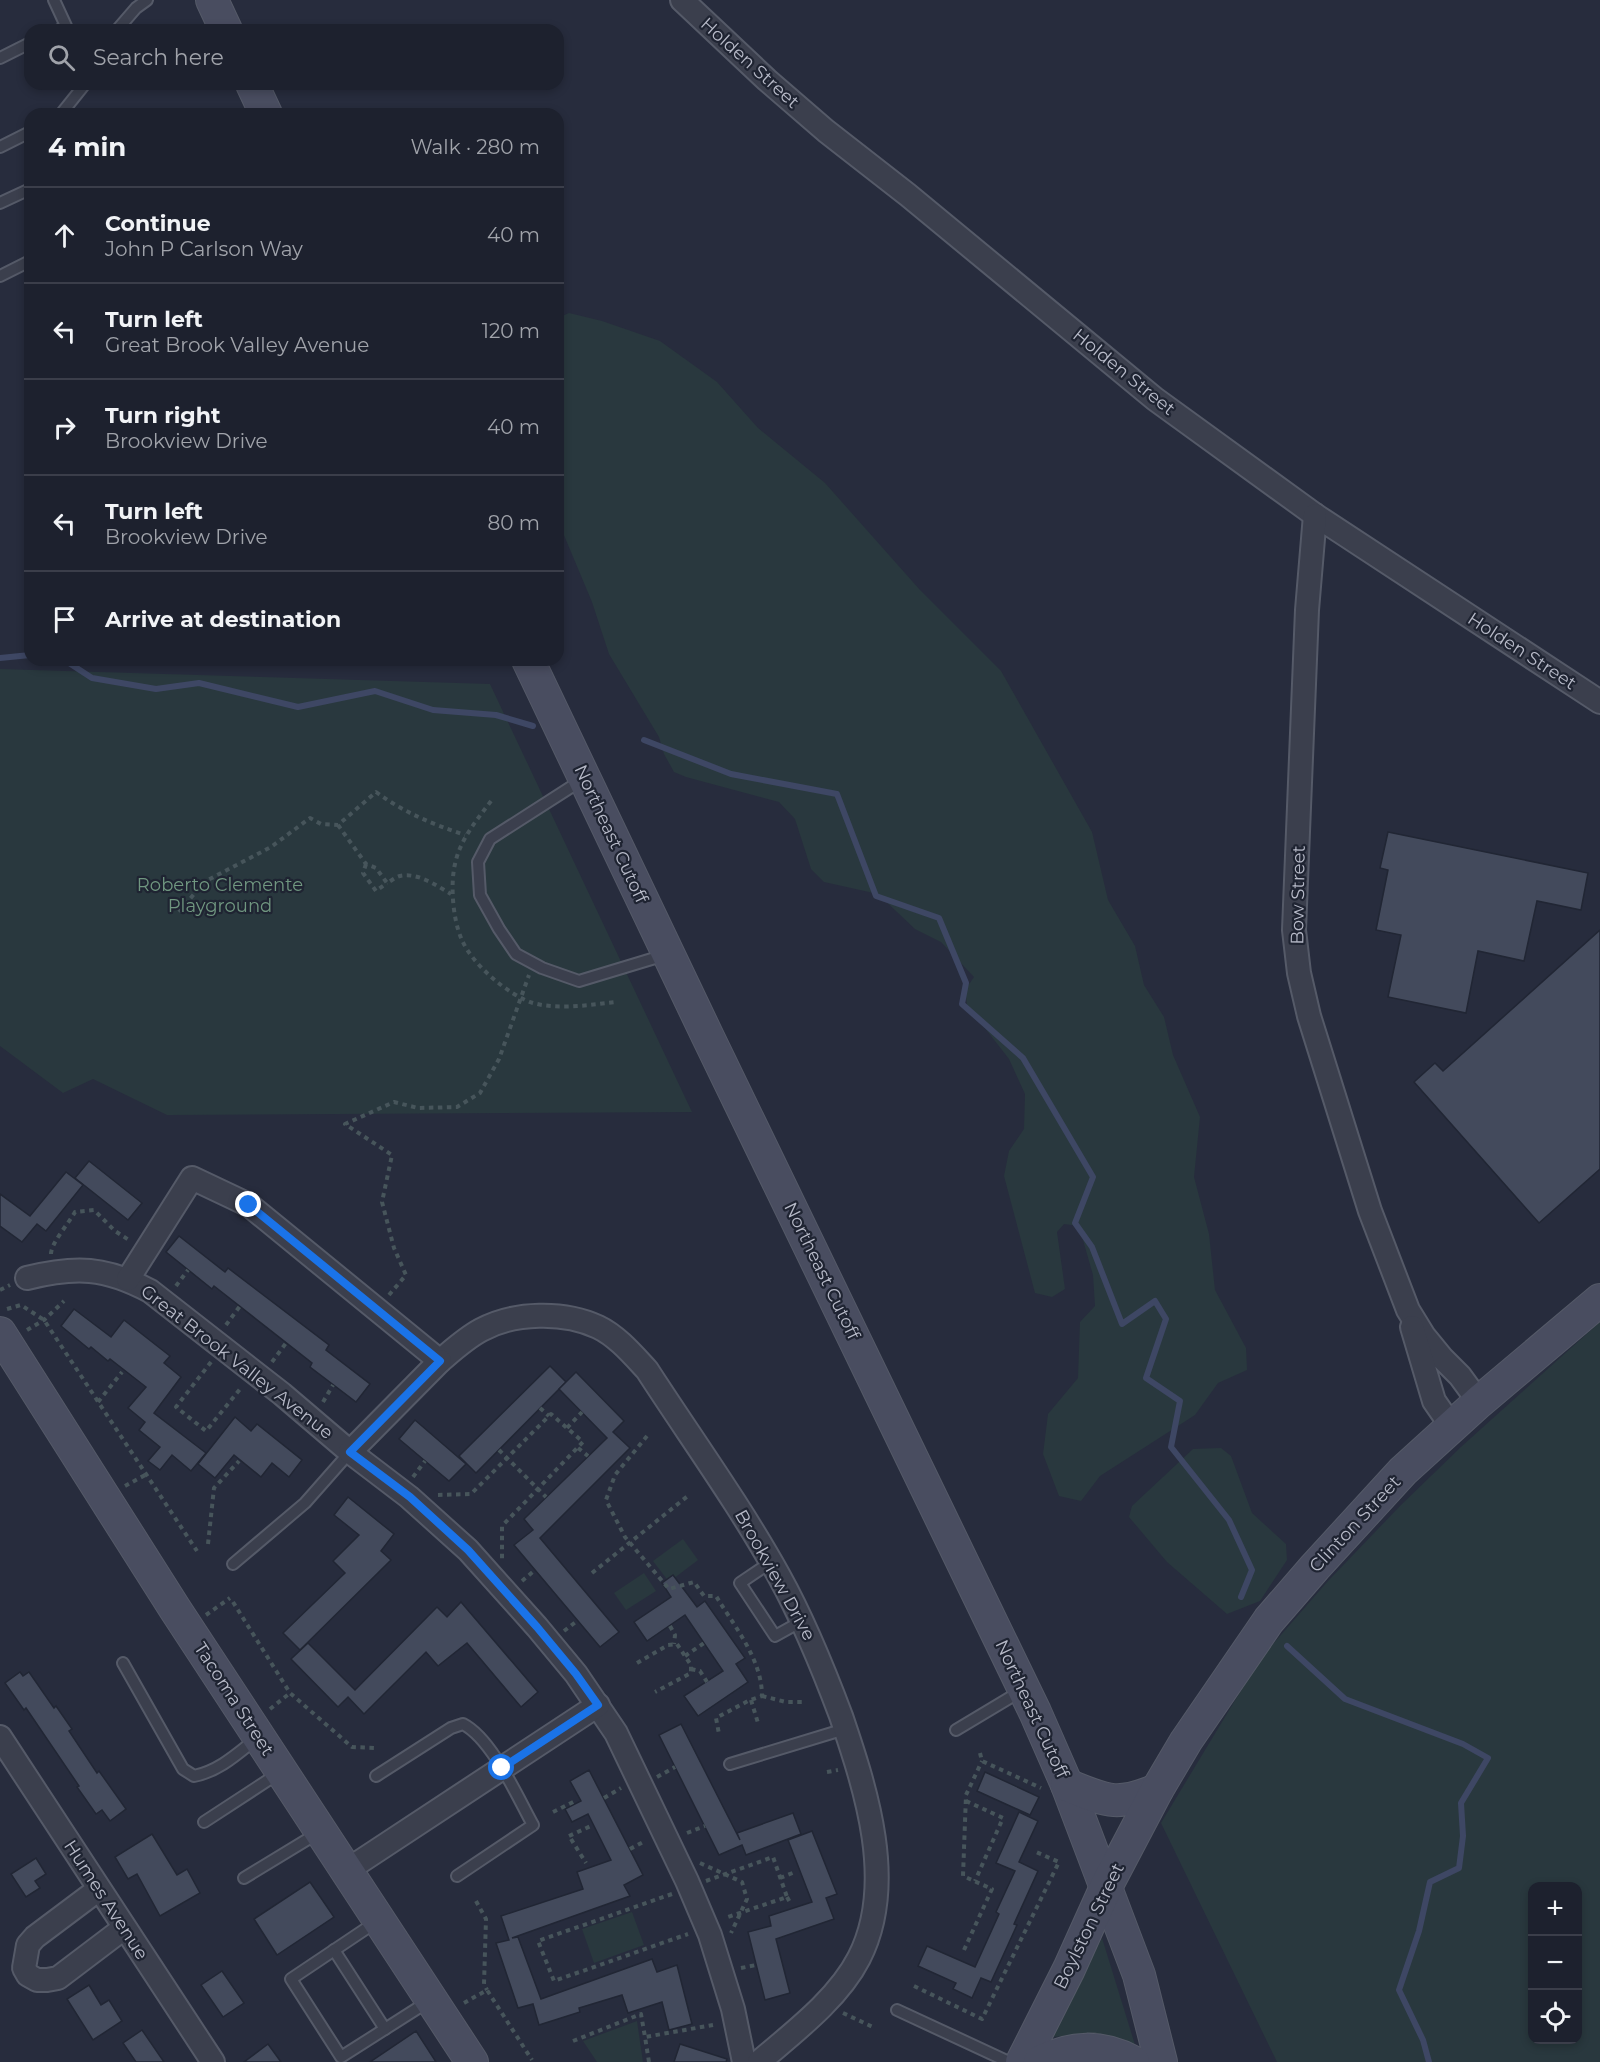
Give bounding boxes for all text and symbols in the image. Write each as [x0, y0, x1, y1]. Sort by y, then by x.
street label: Holden Street [696, 13, 804, 113]
search box [24, 24, 564, 90]
icon: search [45, 41, 78, 74]
text: Search here [93, 44, 224, 71]
text: 4 min [48, 131, 126, 163]
text: Walk · 280 m [410, 135, 540, 159]
text: Continue [105, 210, 211, 237]
icon: ahead [48, 219, 81, 252]
text: 40 m [487, 223, 540, 247]
text: John P Carlson Way [105, 237, 303, 261]
text: Turn left [105, 306, 203, 333]
icon: left [48, 315, 81, 348]
text: 120 m [482, 319, 540, 343]
street label: Holden Street [1068, 324, 1180, 420]
text: Great Brook Valley Avenue [105, 333, 369, 357]
text: Turn right [105, 402, 220, 429]
icon: right [48, 411, 81, 444]
text: 40 m [487, 415, 540, 439]
text: Brookview Drive [105, 429, 268, 453]
text: Turn left [105, 498, 203, 525]
icon: left [48, 507, 81, 540]
text: 80 m [488, 511, 540, 535]
text: Brookview Drive [105, 525, 268, 549]
icon: arrive [48, 603, 81, 636]
text: Arrive at destination [105, 606, 341, 633]
street label: Holden Street [1464, 608, 1580, 694]
street label: Northeast Cutoff [569, 761, 653, 907]
street label: Bow Street [1286, 845, 1310, 945]
park label: Roberto Clemente Playground [137, 874, 303, 917]
route end [235, 1191, 261, 1217]
street label: Northeast Cutoff [779, 1199, 865, 1344]
street label: Great Brook Valley Avenue [137, 1280, 338, 1444]
street label: Clinton Street [1305, 1471, 1405, 1577]
street label: Brookview Drive [730, 1506, 820, 1644]
street label: Northeast Cutoff [990, 1636, 1074, 1782]
street label: Tacoma Street [189, 1638, 279, 1760]
route start [488, 1754, 514, 1780]
street label: Humes Avenue [59, 1836, 153, 1964]
street label: Boylston Street [1049, 1859, 1129, 1993]
map controls [1528, 1882, 1582, 2044]
button: + [1528, 1882, 1582, 1936]
button: − [1528, 1936, 1582, 1990]
button: locate [1528, 1990, 1582, 2044]

